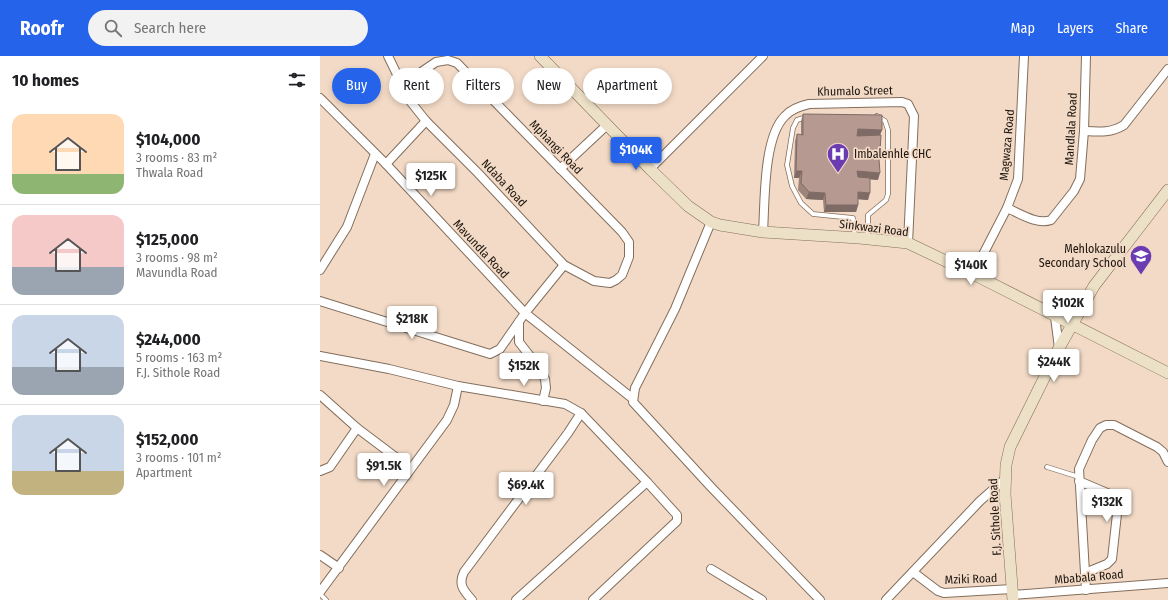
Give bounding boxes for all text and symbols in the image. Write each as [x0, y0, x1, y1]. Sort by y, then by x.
search box [88, 10, 368, 46]
text: Roofr [20, 17, 64, 40]
icon: search [102, 17, 124, 39]
text: Search here [134, 19, 206, 37]
text: Map [1011, 20, 1035, 37]
text: Layers [1057, 20, 1093, 37]
text: Share [1115, 20, 1148, 37]
chip: Buy [332, 68, 381, 104]
chip: Rent [389, 68, 444, 104]
chip: Filters [452, 68, 514, 104]
chip: New [522, 68, 575, 104]
chip: Apartment [583, 68, 672, 104]
icon: filters [286, 69, 308, 91]
text: 10 homes [12, 70, 79, 91]
street label: Khumalo Street [817, 83, 893, 99]
street label: Mandlala Road [1062, 92, 1080, 166]
street label: Magwaza Road [997, 109, 1017, 181]
street label: Mphangi Road [527, 117, 585, 177]
text: $104,000 [136, 129, 201, 150]
icon: home [44, 130, 92, 178]
pin: $104K [608, 137, 664, 171]
hospital icon: Imbalenhle CHC [825, 141, 851, 174]
text: $104K [620, 142, 652, 157]
place label: Imbalenhle CHC [854, 147, 931, 161]
text: 3 rooms · 83 m² [136, 150, 217, 165]
street label: Ndaba Road [479, 156, 529, 210]
pin: $125K [403, 163, 459, 197]
text: Thwala Road [136, 165, 203, 180]
text: $125K [415, 168, 447, 183]
street label: Mavundla Road [450, 217, 512, 281]
street label: Sinkwazi Road [838, 217, 910, 239]
text: $125,000 [136, 229, 199, 250]
icon: home [44, 231, 92, 279]
place label: Mehlokazulu Secondary School [1039, 242, 1126, 270]
school or university icon: Mehlokazulu Secondary School [1128, 243, 1154, 276]
text: 3 rooms · 98 m² [136, 250, 218, 265]
pin: $140K [943, 252, 999, 286]
text: $140K [955, 257, 987, 272]
text: Mavundla Road [136, 265, 218, 280]
pin: $102K [1040, 290, 1096, 324]
text: $102K [1052, 295, 1084, 310]
pin: $218K [384, 306, 440, 340]
text: $218K [396, 311, 428, 326]
text: $244,000 [136, 329, 201, 350]
icon: home [44, 331, 92, 379]
pin: $244K [1026, 349, 1082, 383]
text: 5 rooms · 163 m² [136, 350, 222, 365]
pin: $152K [496, 353, 552, 387]
text: $244K [1037, 354, 1071, 369]
text: $152K [508, 358, 540, 373]
text: F.J. Sithole Road [136, 365, 220, 380]
text: $152,000 [136, 429, 199, 450]
icon: home [44, 431, 92, 479]
text: 3 rooms · 101 m² [136, 450, 221, 465]
pin: $91.5K [351, 453, 417, 487]
text: $91.5K [366, 458, 402, 473]
text: Apartment [136, 465, 192, 480]
pin: $69.4K [493, 472, 559, 506]
text: $69.4K [508, 477, 544, 492]
street label: F.J. Sithole Road [986, 478, 1004, 556]
pin: $132K [1079, 489, 1135, 523]
text: $132K [1091, 494, 1123, 509]
street label: Mbabala Road [1054, 567, 1124, 587]
street label: Mziki Road [944, 571, 998, 587]

